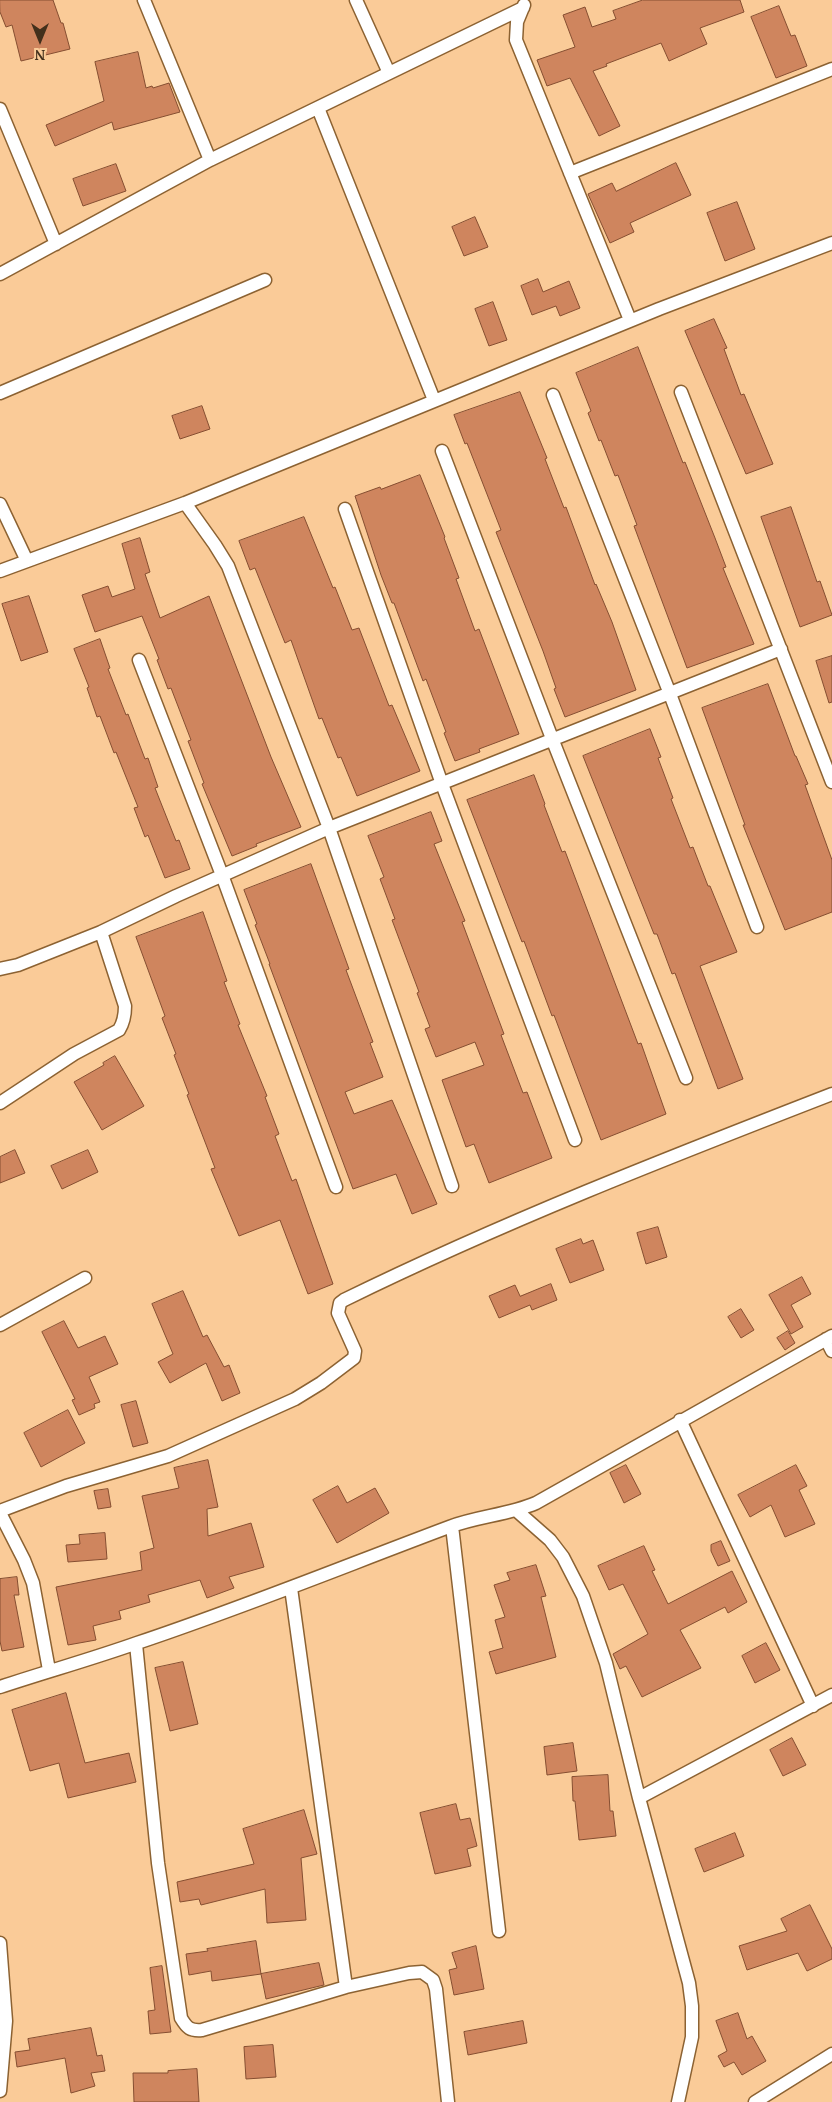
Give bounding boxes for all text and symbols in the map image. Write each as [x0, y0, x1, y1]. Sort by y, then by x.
north arrow [15, 15, 65, 65]
text: N [35, 46, 45, 65]

